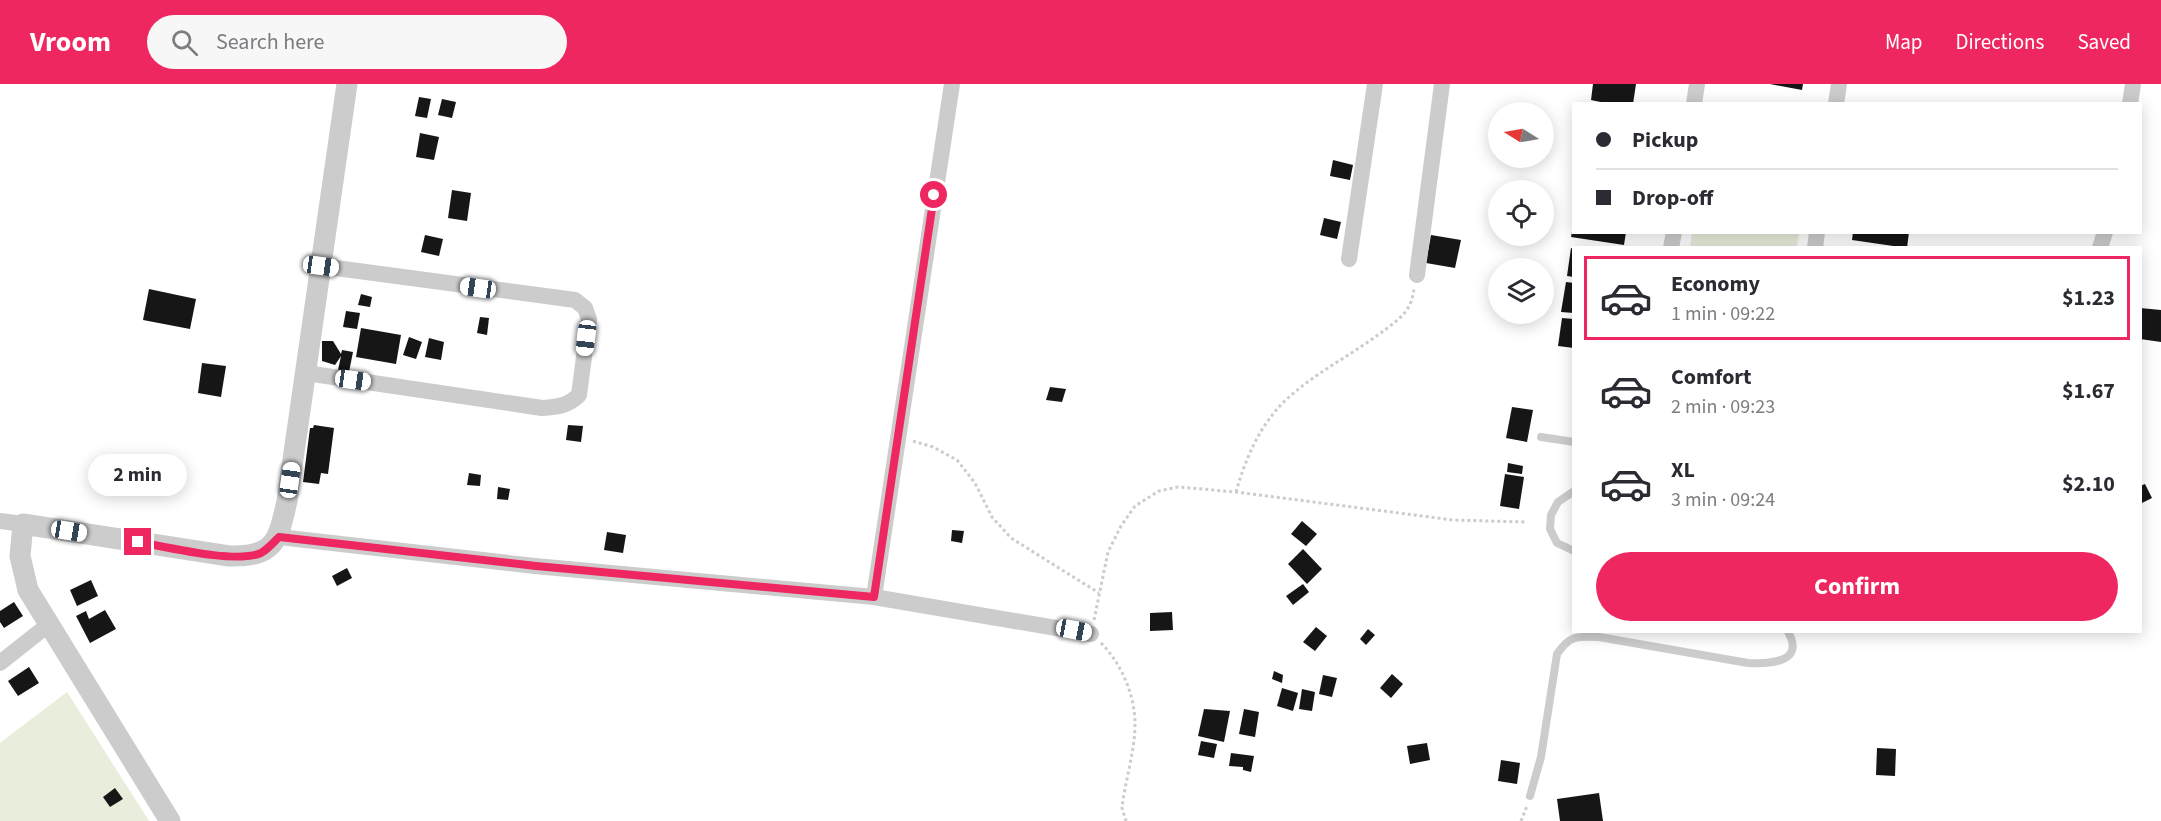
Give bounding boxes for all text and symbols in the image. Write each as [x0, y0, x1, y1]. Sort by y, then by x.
search box [147, 15, 567, 69]
text: Vroom [30, 22, 111, 62]
icon: search [168, 26, 201, 59]
text: Search here [216, 26, 324, 58]
text: Map [1885, 27, 1923, 57]
text: Directions [1956, 27, 2044, 57]
text: Saved [2077, 27, 2131, 57]
north arrow [1488, 102, 1554, 168]
map controls [1488, 102, 1554, 324]
text: Pickup [1632, 124, 1698, 156]
button: locate [1488, 180, 1554, 246]
route start [920, 181, 947, 208]
text: Drop-off [1632, 182, 1713, 214]
car [302, 255, 340, 277]
button: layers [1488, 258, 1554, 324]
text: Economy [1671, 268, 1760, 300]
icon: car [1599, 271, 1653, 325]
car [459, 277, 497, 299]
text: $1.23 [2062, 282, 2115, 314]
text: 1 min · 09:22 [1671, 300, 1775, 328]
car [575, 319, 597, 357]
text: Comfort [1671, 361, 1752, 393]
icon: car [1599, 364, 1653, 418]
car [334, 369, 372, 391]
text: $1.67 [2062, 375, 2115, 407]
text: 2 min · 09:23 [1671, 393, 1775, 421]
text: XL [1671, 454, 1695, 486]
callout: 2 min [88, 455, 188, 497]
icon: car [1599, 457, 1653, 511]
text: 2 min [113, 461, 162, 489]
car [279, 461, 301, 499]
text: $2.10 [2062, 468, 2115, 500]
text: 3 min · 09:24 [1671, 486, 1775, 514]
car [50, 519, 88, 543]
route end [124, 528, 151, 555]
button: Confirm [1596, 552, 2118, 621]
car [1055, 618, 1093, 642]

